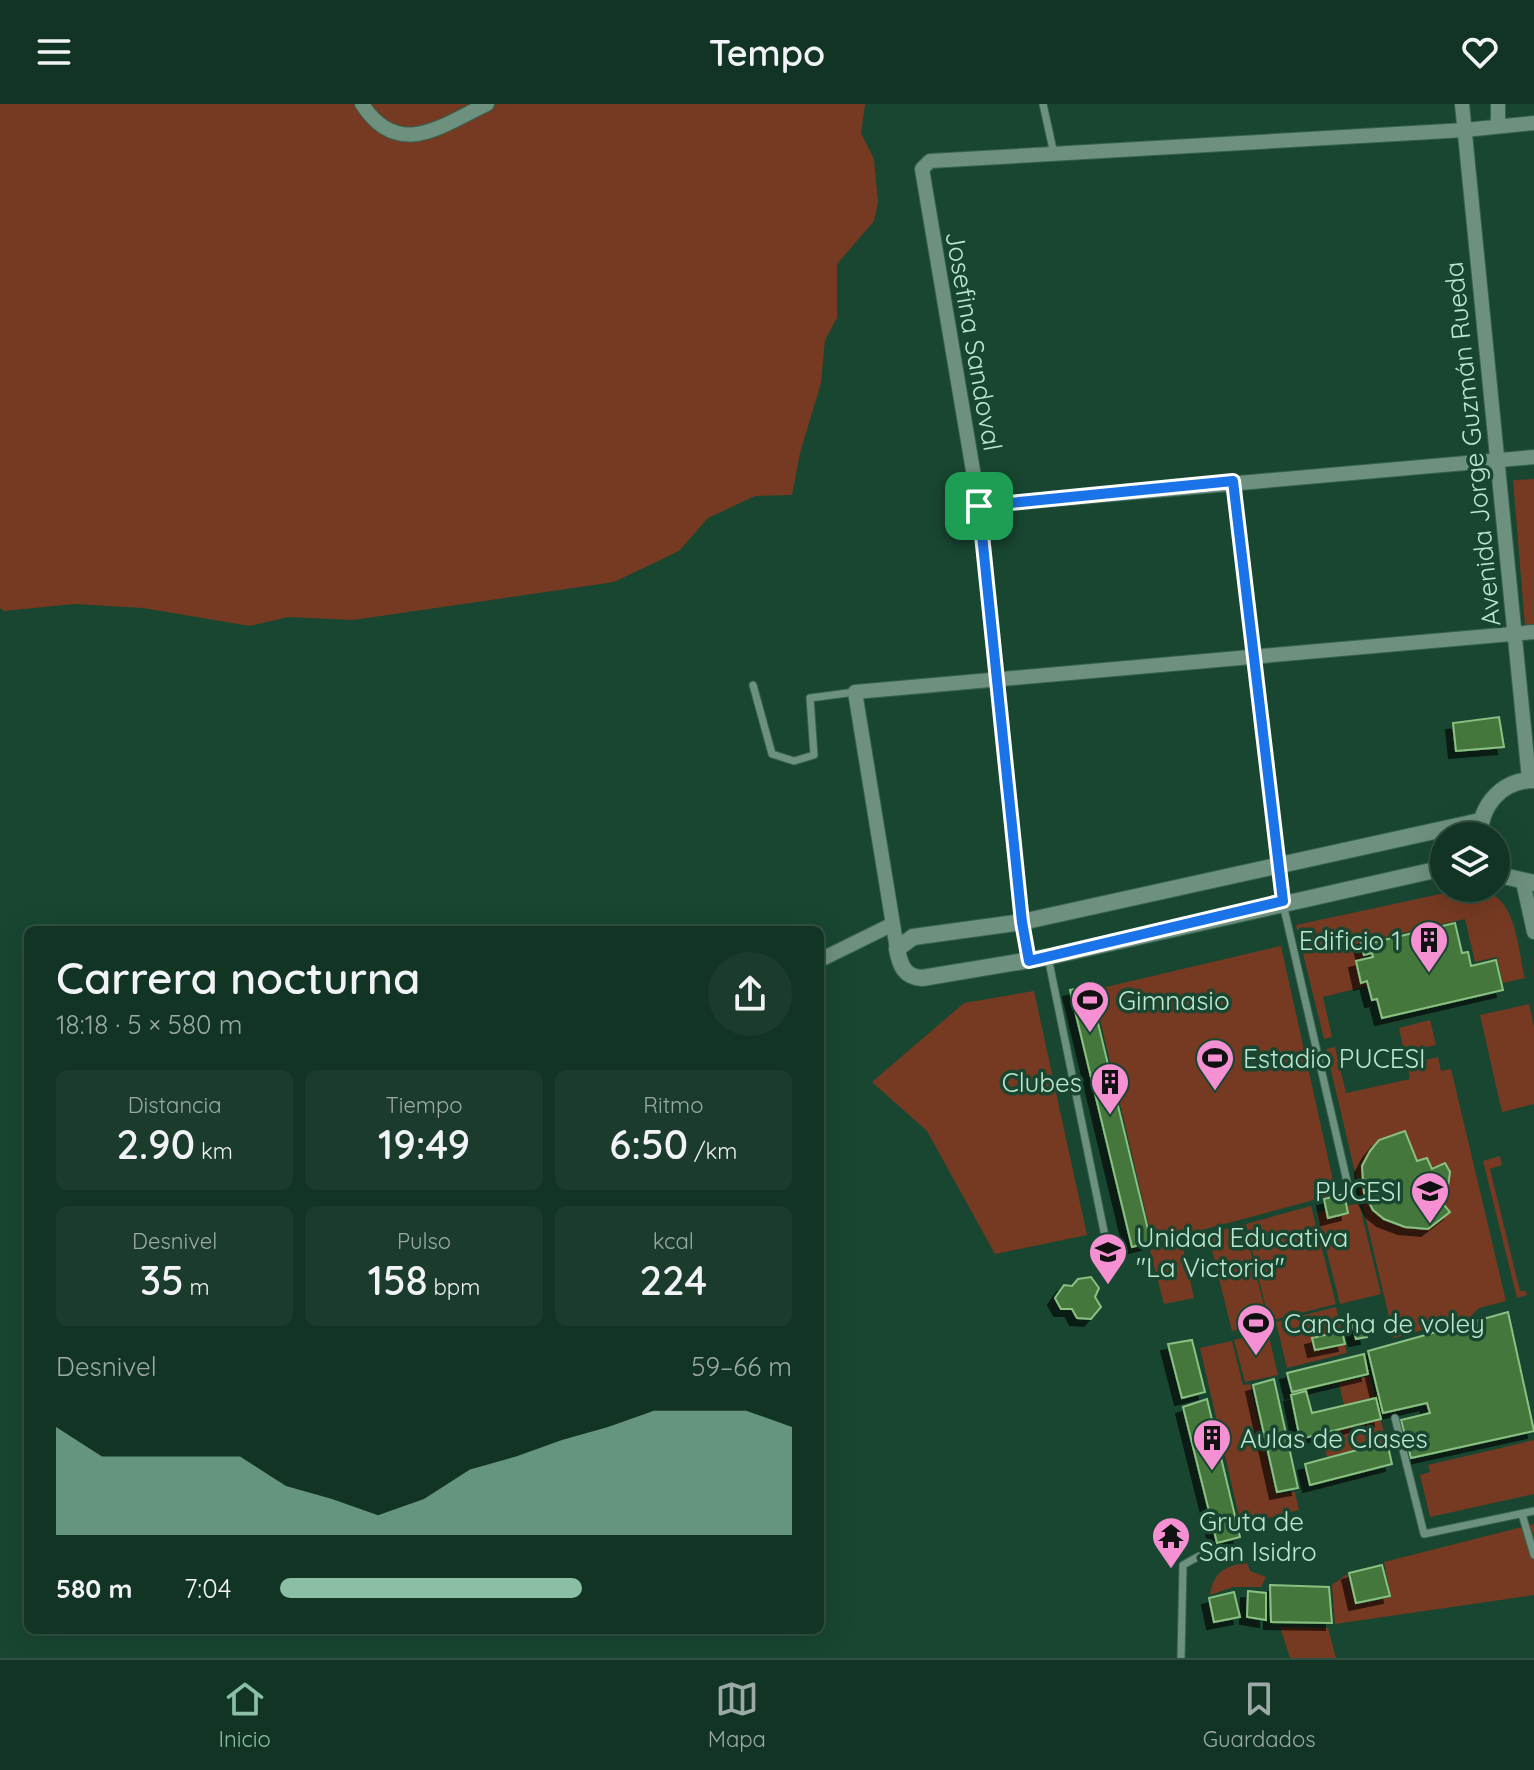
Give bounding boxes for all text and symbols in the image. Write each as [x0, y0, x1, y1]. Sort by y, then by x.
icon: menu [32, 30, 76, 74]
text: Tempo [709, 30, 825, 75]
icon: heart [1458, 30, 1502, 74]
street label: Josefina Sandoval [938, 229, 1010, 453]
street label: Avenida Jorge Guzmán Rueda [1436, 260, 1508, 628]
pin [945, 472, 1013, 540]
icon: arrive [957, 484, 1001, 528]
map controls [1430, 822, 1510, 902]
button: layers [1430, 822, 1510, 902]
building icon: Edificio 1 [1408, 919, 1450, 974]
place label: Edificio 1 [1299, 924, 1401, 957]
text: Carrera nocturna [56, 950, 420, 1005]
button: share [708, 952, 792, 1036]
sports icon: Gimnasio [1069, 979, 1111, 1034]
place label: Gimnasio [1118, 984, 1230, 1017]
text: 18:18 · 5 × 580 m [56, 1008, 242, 1041]
sports icon: Estadio PUCESI [1194, 1037, 1236, 1092]
place label: Estadio PUCESI [1243, 1042, 1426, 1075]
building icon: Clubes [1089, 1061, 1131, 1116]
place label: Clubes [1002, 1066, 1082, 1099]
text: Distancia [128, 1091, 222, 1119]
text: Tiempo [385, 1091, 463, 1119]
text: Ritmo [643, 1091, 703, 1119]
text: 2.90 [116, 1119, 195, 1169]
text: 19:49 [378, 1119, 470, 1169]
text: 6:50 [609, 1119, 688, 1169]
text: km [195, 1137, 233, 1165]
text: /km [688, 1137, 737, 1165]
school or university icon: PUCESI [1409, 1170, 1451, 1225]
place label: PUCESI [1315, 1175, 1402, 1208]
place label: Unidad Educativa "La Victoria" [1136, 1221, 1348, 1284]
text: Desnivel [132, 1227, 217, 1255]
text: Pulso [397, 1227, 451, 1255]
text: kcal [653, 1227, 694, 1255]
school or university icon: Unidad Educativa "La Victoria" [1087, 1231, 1129, 1286]
text: 35 [140, 1255, 184, 1305]
text: 158 [368, 1255, 428, 1305]
text: 224 [640, 1255, 707, 1305]
text: m [184, 1273, 210, 1301]
text: bpm [428, 1273, 480, 1301]
sports icon: Cancha de voley [1235, 1302, 1277, 1357]
place label: Cancha de voley [1284, 1307, 1485, 1340]
text: Desnivel [56, 1350, 157, 1383]
text: 59–66 m [691, 1350, 792, 1383]
building icon: Aulas de Clases [1191, 1417, 1233, 1472]
place label: Aulas de Clases [1240, 1422, 1428, 1455]
place label: Gruta de San Isidro [1199, 1505, 1317, 1568]
temple icon: Gruta de San Isidro [1150, 1515, 1192, 1570]
text: 580 m [56, 1572, 132, 1605]
text: 7:04 [184, 1572, 231, 1605]
tab: Inicio [218, 1677, 271, 1753]
tab: Mapa [708, 1677, 766, 1753]
tab: Guardados [1203, 1677, 1316, 1753]

